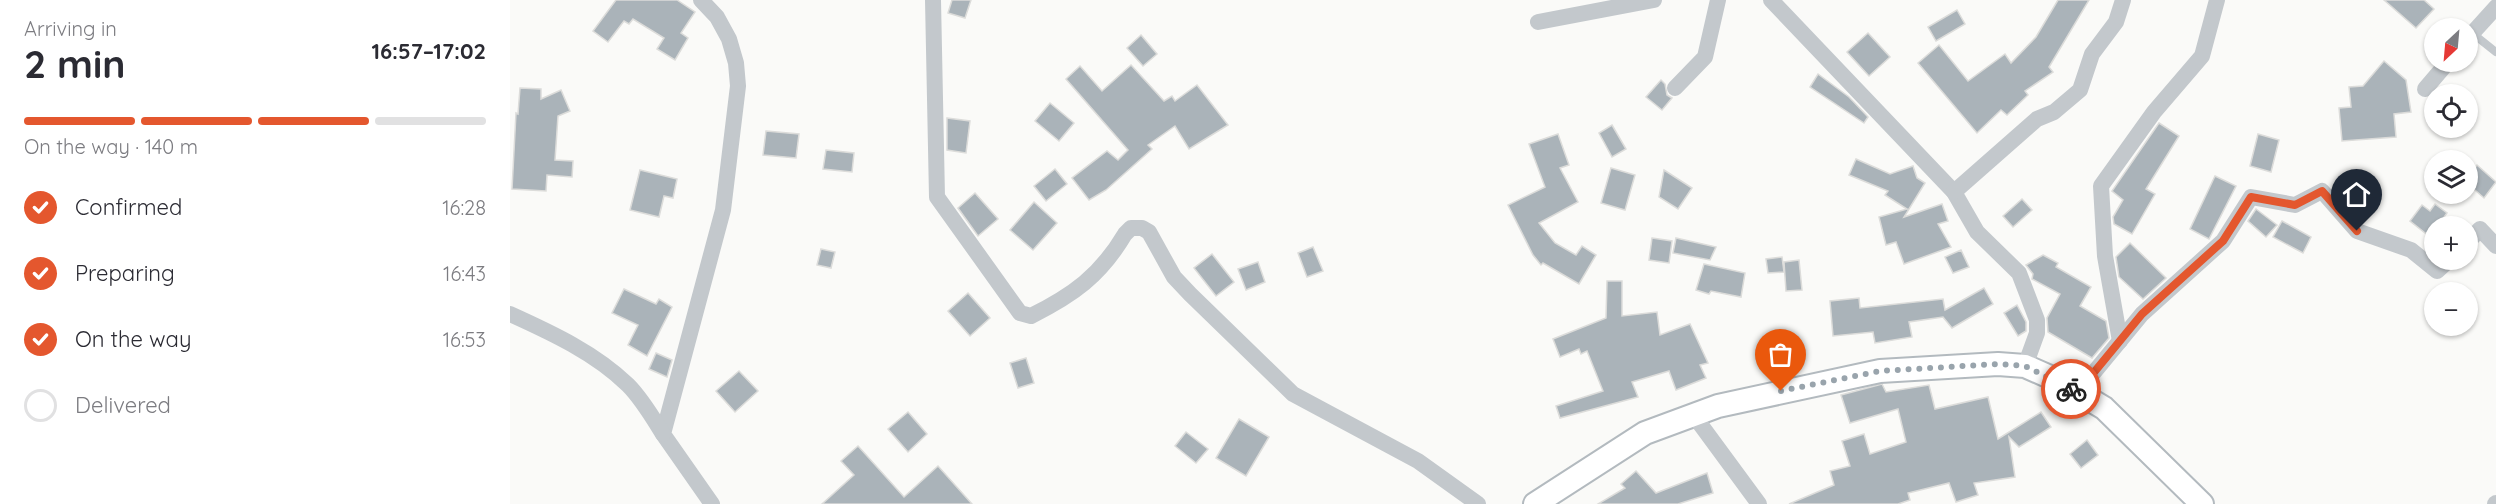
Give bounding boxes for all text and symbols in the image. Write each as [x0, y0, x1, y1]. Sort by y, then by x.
text: Arriving in [24, 16, 117, 41]
north arrow [2424, 18, 2478, 72]
map controls [2424, 18, 2478, 336]
text: 16:57–17:02 [371, 37, 486, 65]
text: 2 min [24, 39, 126, 88]
button: locate [2424, 84, 2478, 138]
text: On the way · 140 m [24, 134, 198, 159]
button: layers [2424, 150, 2478, 204]
pin [2331, 169, 2382, 231]
icon: home [2340, 178, 2373, 211]
icon: check [24, 191, 57, 224]
text: Confirmed [75, 193, 182, 221]
text: 16:28 [442, 195, 486, 220]
button: + [2424, 216, 2478, 270]
icon: check [24, 257, 57, 290]
text: Preparing [75, 259, 175, 287]
text: 16:43 [443, 261, 486, 286]
button: − [2424, 282, 2478, 336]
icon: check [24, 323, 57, 356]
text: On the way [75, 325, 191, 353]
text: 16:53 [443, 327, 486, 352]
pin [1755, 329, 1806, 391]
icon: bag [1764, 338, 1797, 371]
courier [2041, 359, 2101, 419]
icon: bike [2055, 373, 2088, 406]
text: Delivered [75, 391, 171, 419]

